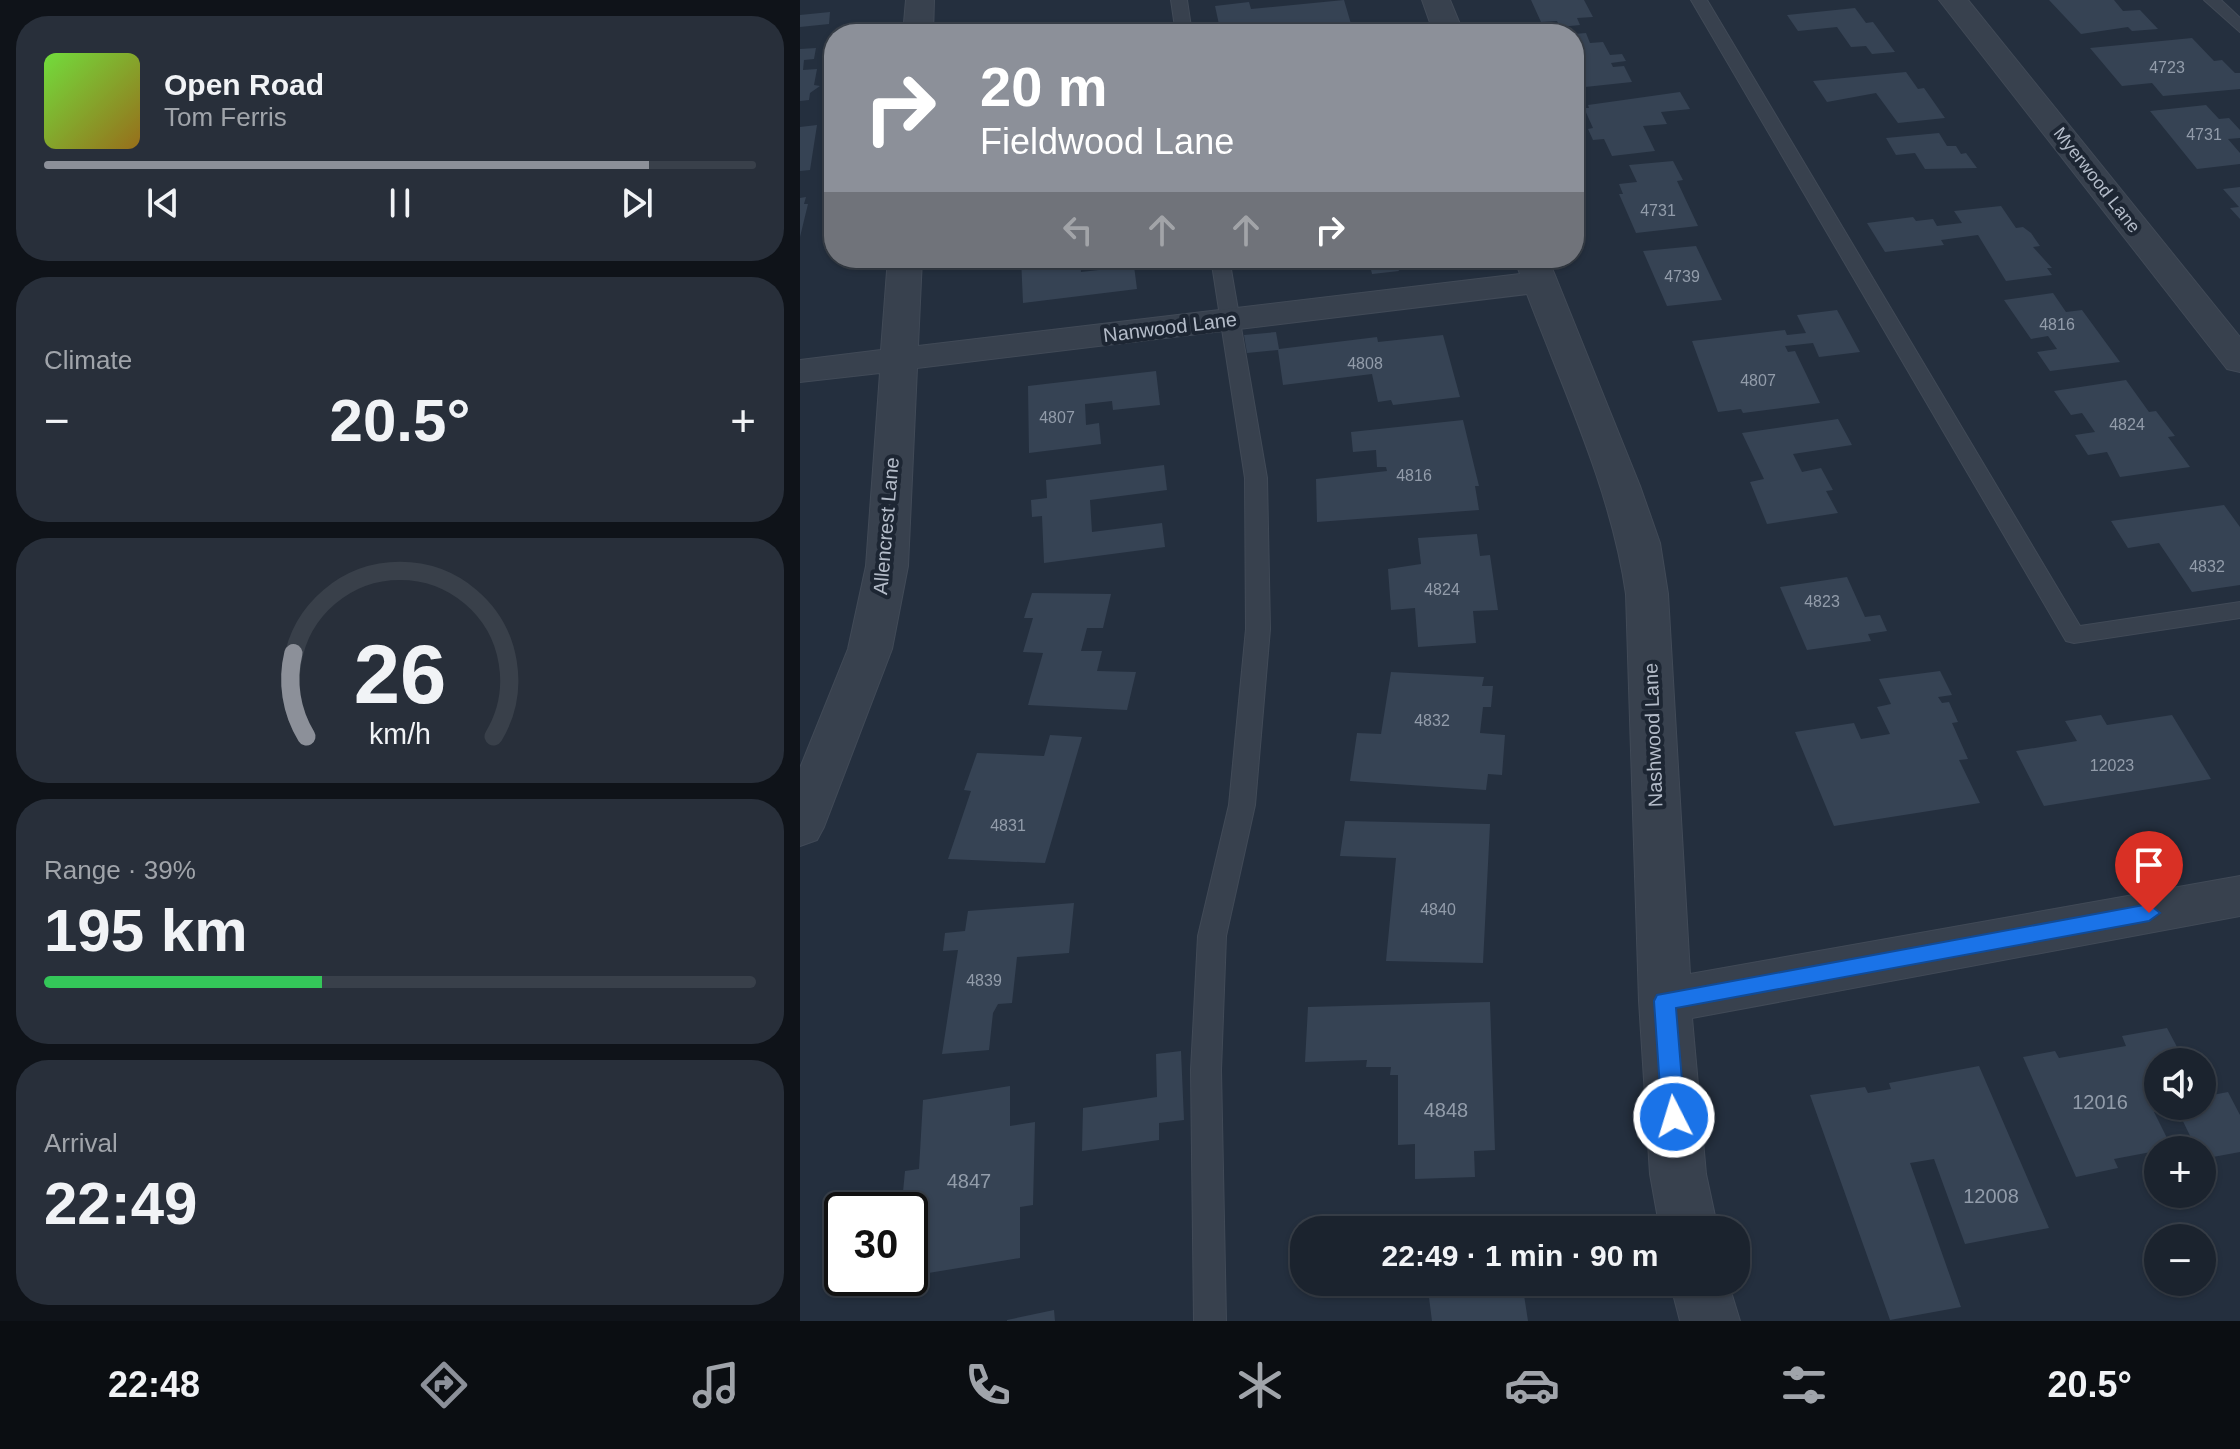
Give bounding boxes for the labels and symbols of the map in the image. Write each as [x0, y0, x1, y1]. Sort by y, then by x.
house number: 4723 [2149, 59, 2185, 76]
street label: Myerwood Lane [2050, 123, 2144, 237]
house number: 4731 [2186, 126, 2222, 143]
house number: 4731 [1640, 202, 1676, 219]
house number: 4739 [1664, 268, 1700, 285]
street label: Nanwood Lane [1102, 308, 1238, 346]
house number: 4816 [2039, 316, 2075, 333]
house number: 4808 [1347, 355, 1383, 372]
house number: 4807 [1740, 372, 1776, 389]
house number: 4807 [1039, 409, 1075, 426]
house number: 4824 [2109, 416, 2145, 433]
street label: Allencrest Lane [869, 456, 903, 596]
house number: 4816 [1396, 467, 1432, 484]
house number: 4832 [2189, 558, 2225, 575]
house number: 4824 [1424, 581, 1460, 598]
house number: 4823 [1804, 593, 1840, 610]
street label: Nashwood Lane [1639, 662, 1667, 808]
house number: 4832 [1414, 712, 1450, 729]
house number: 12023 [2090, 757, 2134, 774]
house number: 4831 [990, 817, 1026, 834]
pin [2115, 831, 2183, 913]
house number: 4840 [1420, 901, 1456, 918]
house number: 4839 [966, 972, 1002, 989]
position arrow [1632, 1075, 1716, 1159]
house number: 12016 [2072, 1091, 2128, 1113]
house number: 4848 [1424, 1099, 1468, 1121]
house number: 4847 [947, 1170, 991, 1192]
house number: 12008 [1963, 1185, 2019, 1207]
speed limit sign: 30 [824, 1192, 928, 1296]

